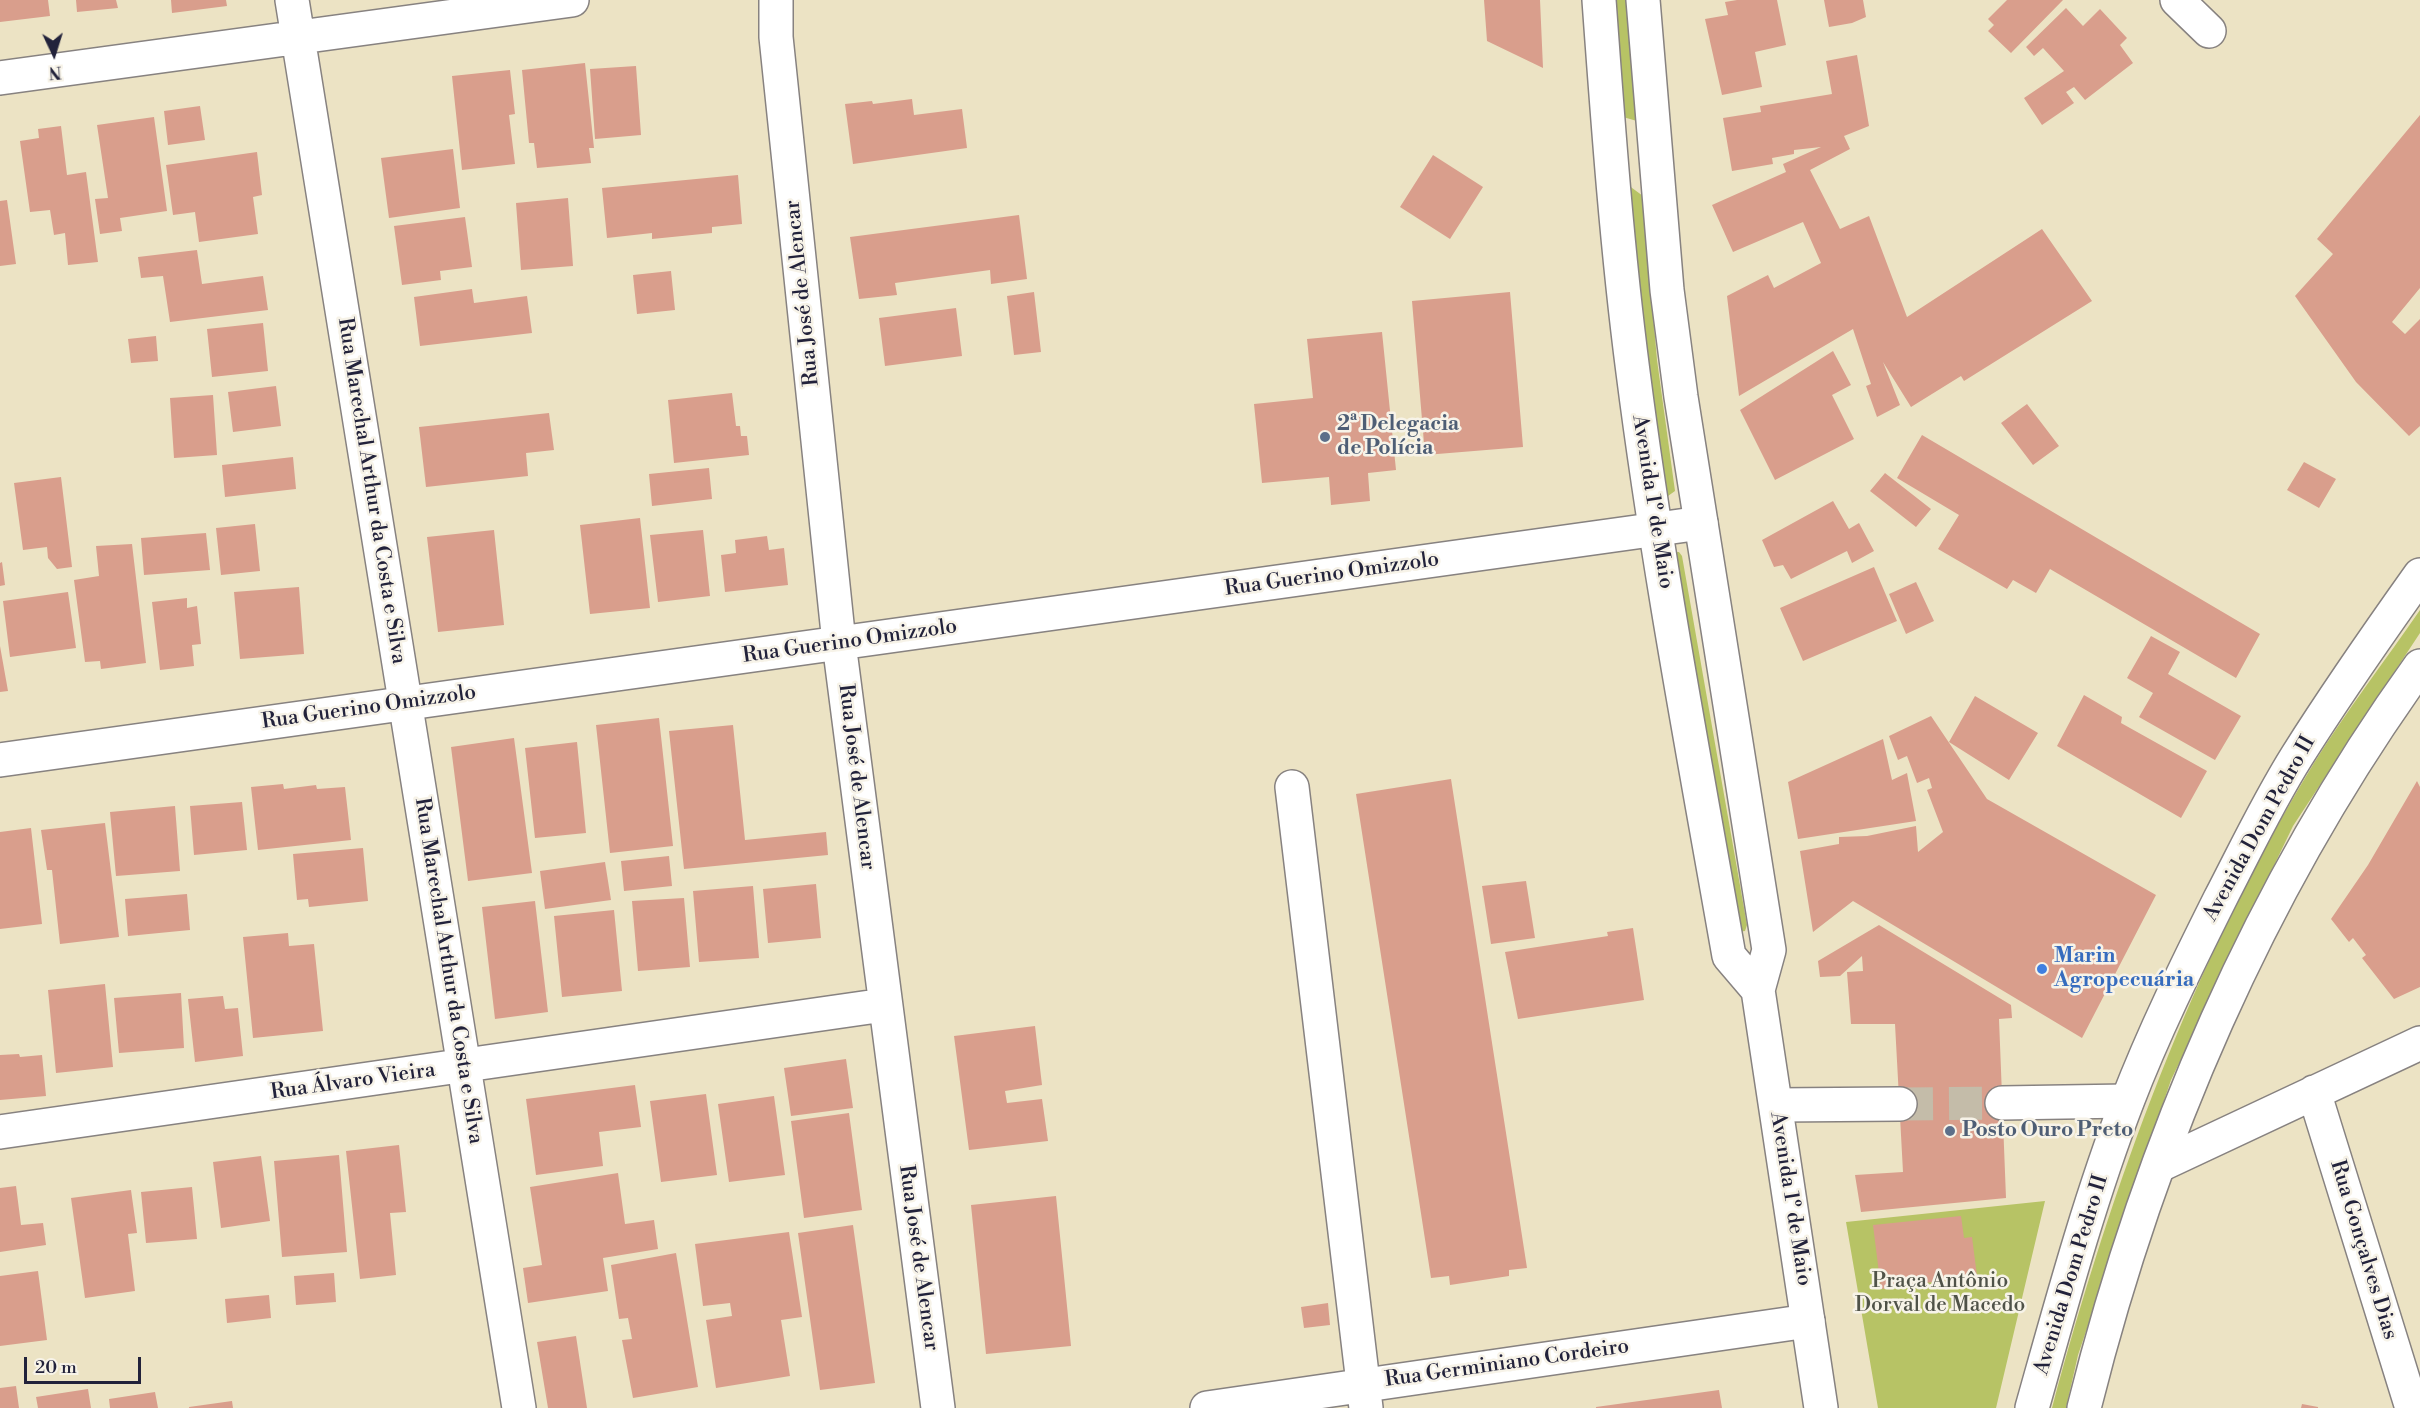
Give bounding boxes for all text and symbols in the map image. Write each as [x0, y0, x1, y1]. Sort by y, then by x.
north arrow [24, 24, 84, 84]
text: N [48, 62, 62, 82]
street label: Rua José de Alencar [781, 199, 825, 387]
street label: Rua Marechal Arthur da Costa e Silva [331, 316, 411, 666]
place label: 2ª Delegacia de Polícia [1337, 412, 1459, 462]
street label: Avenida 1º de Maio [1626, 413, 1678, 591]
marker: 2ª Delegacia de Polícia [1318, 430, 1332, 444]
street label: Rua Guerino Omizzolo [1223, 547, 1441, 603]
street label: Rua Guerino Omizzolo [741, 614, 959, 670]
street label: Rua Guerino Omizzolo [260, 680, 478, 736]
street label: Rua José de Alencar [832, 683, 880, 871]
street label: Avenida Dom Pedro II [2199, 732, 2321, 926]
street label: Rua Marechal Arthur da Costa e Silva [408, 796, 488, 1146]
place label: Marin Agropecuária [2054, 944, 2194, 994]
marker: Marin Agropecuária [2035, 962, 2049, 976]
street label: Rua Álvaro Vieira [269, 1058, 437, 1106]
street label: Avenida 1º de Maio [1764, 1110, 1816, 1288]
place label: Posto Ouro Preto [1962, 1118, 2133, 1144]
marker: Posto Ouro Preto [1943, 1124, 1957, 1138]
street label: Rua Gonçalves Dias [2324, 1157, 2402, 1343]
street label: Rua José de Alencar [892, 1164, 944, 1352]
street label: Avenida Dom Pedro II [2030, 1172, 2114, 1378]
park label: Praça Antônio Dorval de Macedo [1855, 1269, 2025, 1319]
street label: Rua Germiniano Cordeiro [1383, 1334, 1631, 1394]
scale bar [27, 1345, 144, 1383]
text: 20 m [35, 1356, 77, 1379]

